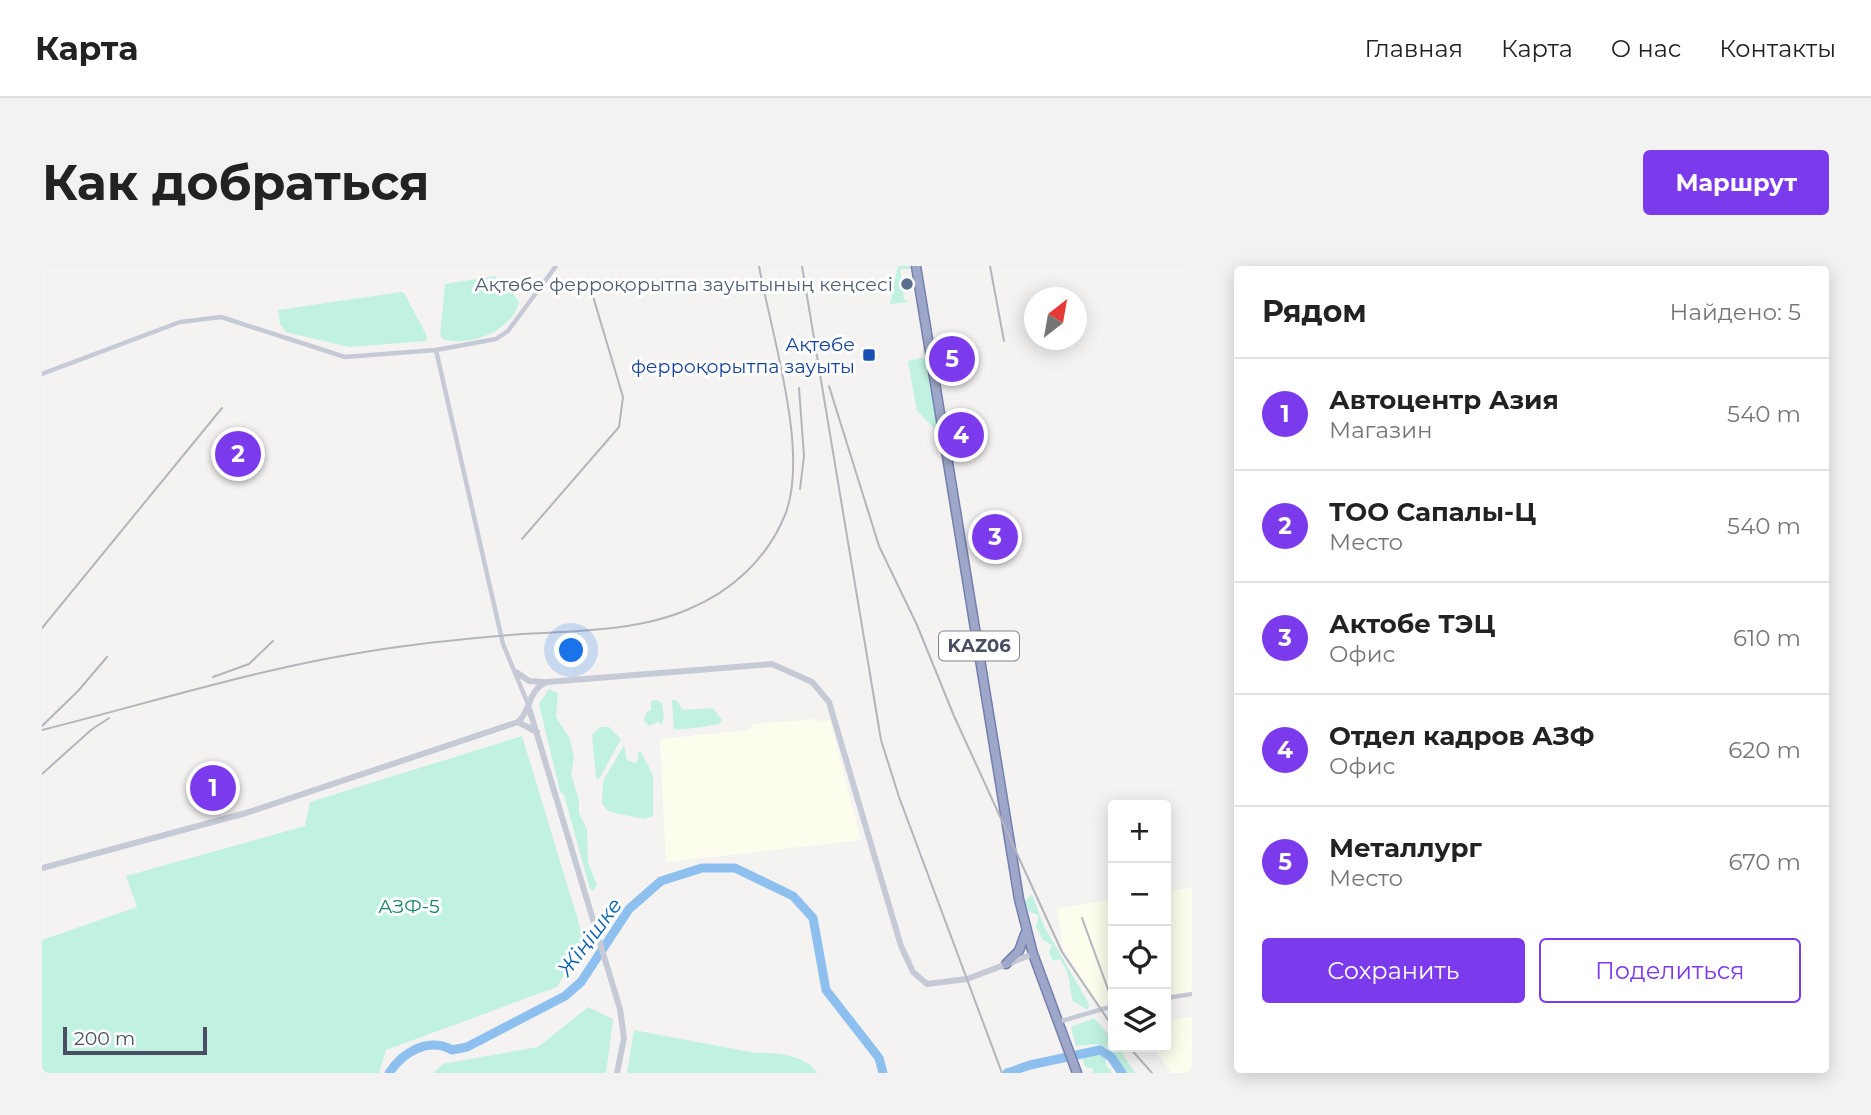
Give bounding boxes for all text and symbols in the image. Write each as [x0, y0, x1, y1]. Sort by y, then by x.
text: Карта [35, 28, 138, 68]
text: Главная [1365, 34, 1463, 63]
text: Карта [1501, 34, 1573, 63]
text: О нас [1611, 34, 1681, 63]
text: Контакты [1719, 34, 1836, 63]
button: Маршрут [1643, 150, 1829, 215]
text: Как добраться [42, 153, 430, 212]
place label: Ақтөбе ферроқорытпа зауытының кеңсесі [474, 273, 893, 296]
marker: Ақтөбе ферроқорытпа зауытының кеңсесі [899, 276, 915, 292]
north arrow [1024, 287, 1087, 350]
text: Рядом [1262, 293, 1367, 330]
text: Найдено: 5 [1670, 298, 1801, 326]
place label: Ақтөбе ферроқорытпа зауыты [631, 333, 855, 378]
pin: 5 [929, 333, 975, 385]
marker: Ақтөбе ферроқорытпа зауыты [861, 347, 877, 363]
text: Автоцентр Азия [1329, 384, 1559, 416]
text: 1 [1280, 400, 1290, 428]
text: 540 m [1727, 400, 1801, 428]
pin: 4 [938, 409, 984, 461]
text: Магазин [1329, 416, 1433, 444]
pin: 2 [215, 428, 261, 480]
text: ТОО Сапалы-Ц [1329, 496, 1536, 528]
pin: 3 [972, 511, 1018, 563]
text: 2 [1278, 512, 1292, 540]
text: 540 m [1727, 512, 1801, 540]
text: Место [1329, 528, 1403, 556]
text: Актобе ТЭЦ [1329, 608, 1495, 640]
text: 3 [1278, 624, 1292, 652]
text: 610 m [1733, 624, 1801, 652]
road number: KАZ06 [939, 632, 1019, 660]
your location [554, 633, 588, 667]
text: Офис [1329, 640, 1395, 668]
text: Отдел кадров АЗФ [1329, 720, 1594, 752]
text: 4 [1277, 736, 1293, 764]
text: 620 m [1728, 736, 1801, 764]
text: Офис [1329, 752, 1395, 780]
pin: 1 [190, 762, 236, 814]
map controls [1108, 800, 1171, 1052]
button: + [1108, 800, 1171, 863]
text: Металлург [1329, 832, 1482, 864]
text: 5 [1278, 848, 1292, 876]
text: 670 m [1728, 848, 1801, 876]
button: − [1108, 863, 1171, 926]
text: Место [1329, 864, 1403, 892]
water label: Жіңішке [552, 893, 627, 982]
park label: АЗФ-5 [378, 895, 440, 918]
button: locate [1108, 926, 1171, 989]
button: Сохранить [1262, 938, 1525, 1003]
button: Поделиться [1539, 938, 1801, 1003]
button: layers [1108, 989, 1171, 1052]
scale bar [63, 1024, 206, 1056]
text: 200 m [74, 1027, 135, 1050]

